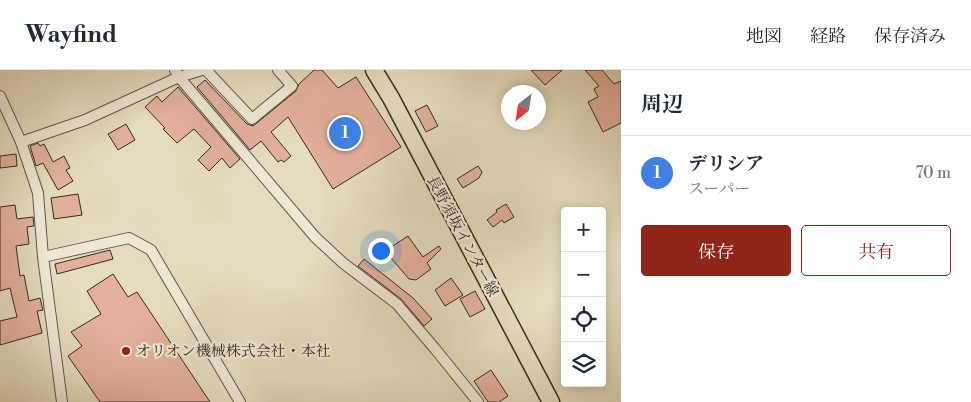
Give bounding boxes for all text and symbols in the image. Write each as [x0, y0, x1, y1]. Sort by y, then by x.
text: Wayfind [25, 20, 117, 50]
text: 地図 [746, 25, 782, 48]
text: 経路 [810, 25, 846, 48]
text: 保存済み [874, 25, 946, 48]
north arrow [501, 85, 546, 130]
text: 周辺 [641, 92, 683, 118]
pin: 1 [329, 114, 361, 152]
text: デリシア [688, 152, 764, 176]
text: 1 [653, 163, 661, 183]
text: 70 m [915, 163, 951, 183]
street label: 長野須坂インター線 [423, 172, 502, 300]
text: スーパー [688, 179, 750, 199]
map controls [561, 207, 606, 387]
button: + [561, 207, 606, 252]
button: 保存 [641, 225, 791, 276]
button: 共有 [801, 225, 951, 276]
your location [368, 238, 394, 264]
button: − [561, 252, 606, 297]
button: locate [561, 297, 606, 342]
place label: オリオン機械株式会社・本社 [136, 342, 331, 361]
button: layers [561, 342, 606, 387]
marker: オリオン機械株式会社・本社 [120, 345, 132, 357]

